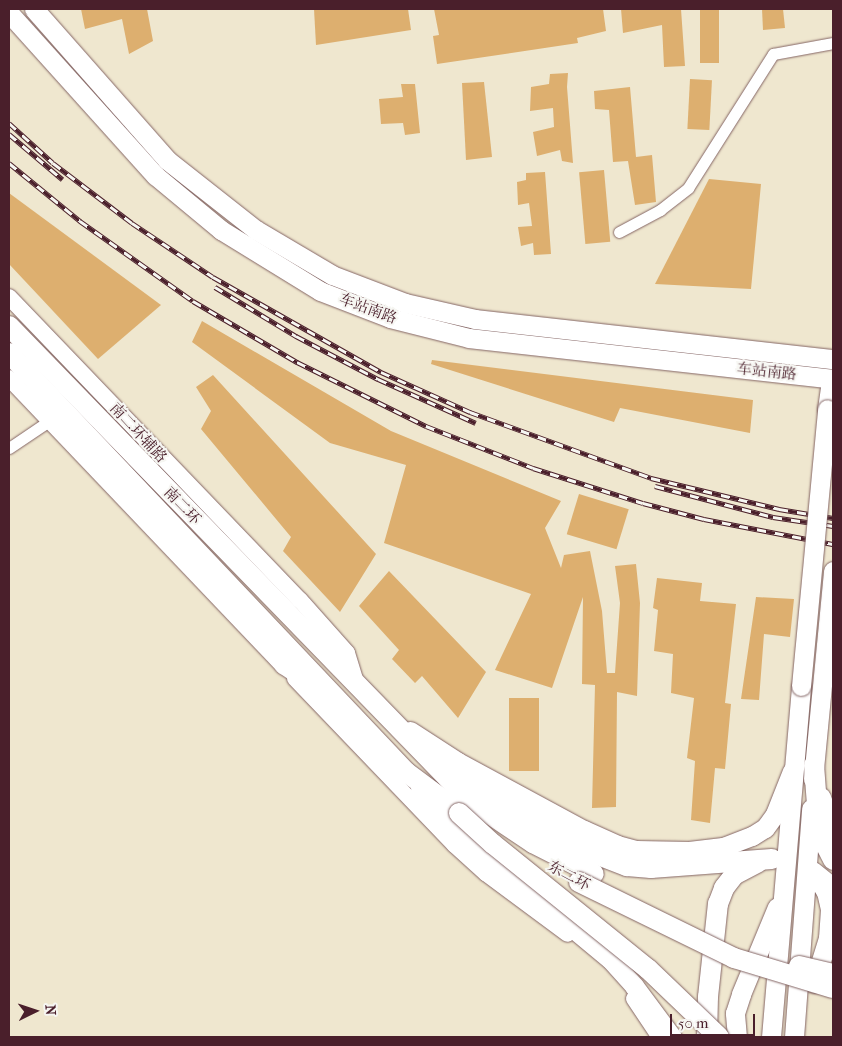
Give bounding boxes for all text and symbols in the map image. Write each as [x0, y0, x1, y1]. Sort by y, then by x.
street label: 车站南路 [337, 290, 399, 328]
street label: 车站南路 [736, 360, 798, 384]
street label: 南二环辅路 [106, 399, 170, 467]
street label: 南二环 [160, 484, 204, 528]
street label: 东二环 [545, 857, 593, 895]
north arrow [10, 986, 60, 1036]
text: N [42, 1004, 59, 1016]
scale bar [672, 1004, 757, 1036]
text: 50 m [678, 1014, 708, 1032]

